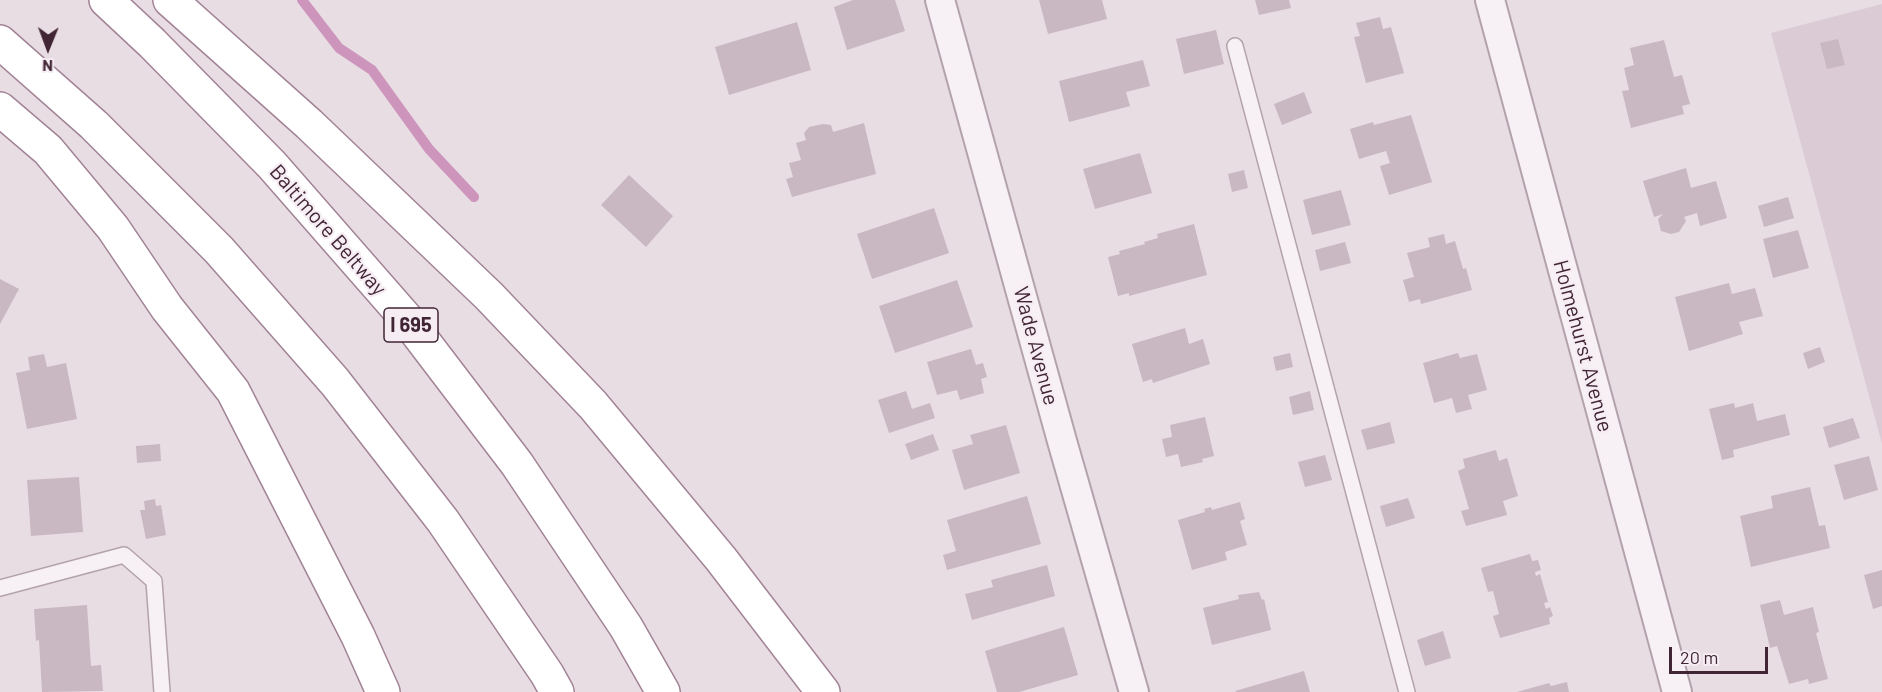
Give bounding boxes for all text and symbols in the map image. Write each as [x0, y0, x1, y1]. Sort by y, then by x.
north arrow [18, 18, 78, 78]
text: N [42, 57, 53, 76]
street label: Baltimore Beltway [264, 159, 392, 301]
street label: Holmehurst Avenue [1548, 257, 1618, 435]
street label: Wade Avenue [1008, 284, 1064, 408]
road number: I 695 [384, 308, 438, 342]
scale bar [1672, 635, 1771, 673]
text: 20 m [1680, 646, 1718, 668]

